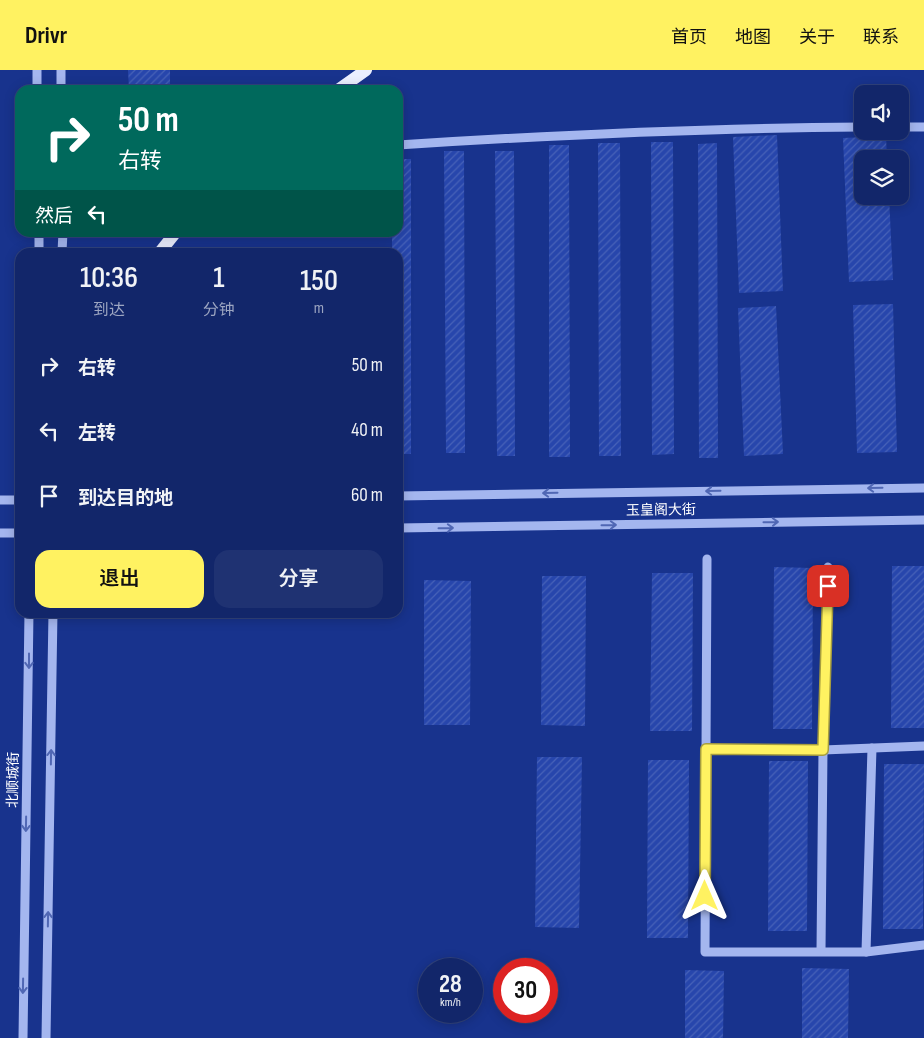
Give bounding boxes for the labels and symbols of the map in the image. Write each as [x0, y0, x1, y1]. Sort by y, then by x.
one-way arrow [868, 483, 884, 493]
one-way arrow [705, 486, 722, 496]
one-way arrow [543, 489, 559, 498]
street label: 玉皇阁大街 [626, 501, 696, 519]
one-way arrow [763, 518, 779, 527]
one-way arrow [600, 520, 616, 530]
one-way arrow [438, 523, 454, 532]
pin [807, 565, 849, 607]
one-way arrow [24, 652, 34, 669]
one-way arrow [47, 749, 56, 765]
street label: 北顺城街 [4, 752, 22, 808]
one-way arrow [21, 815, 31, 831]
position arrow [678, 869, 730, 921]
one-way arrow [43, 912, 53, 928]
speed limit sign: 30 [493, 958, 558, 1023]
one-way arrow [18, 978, 28, 994]

